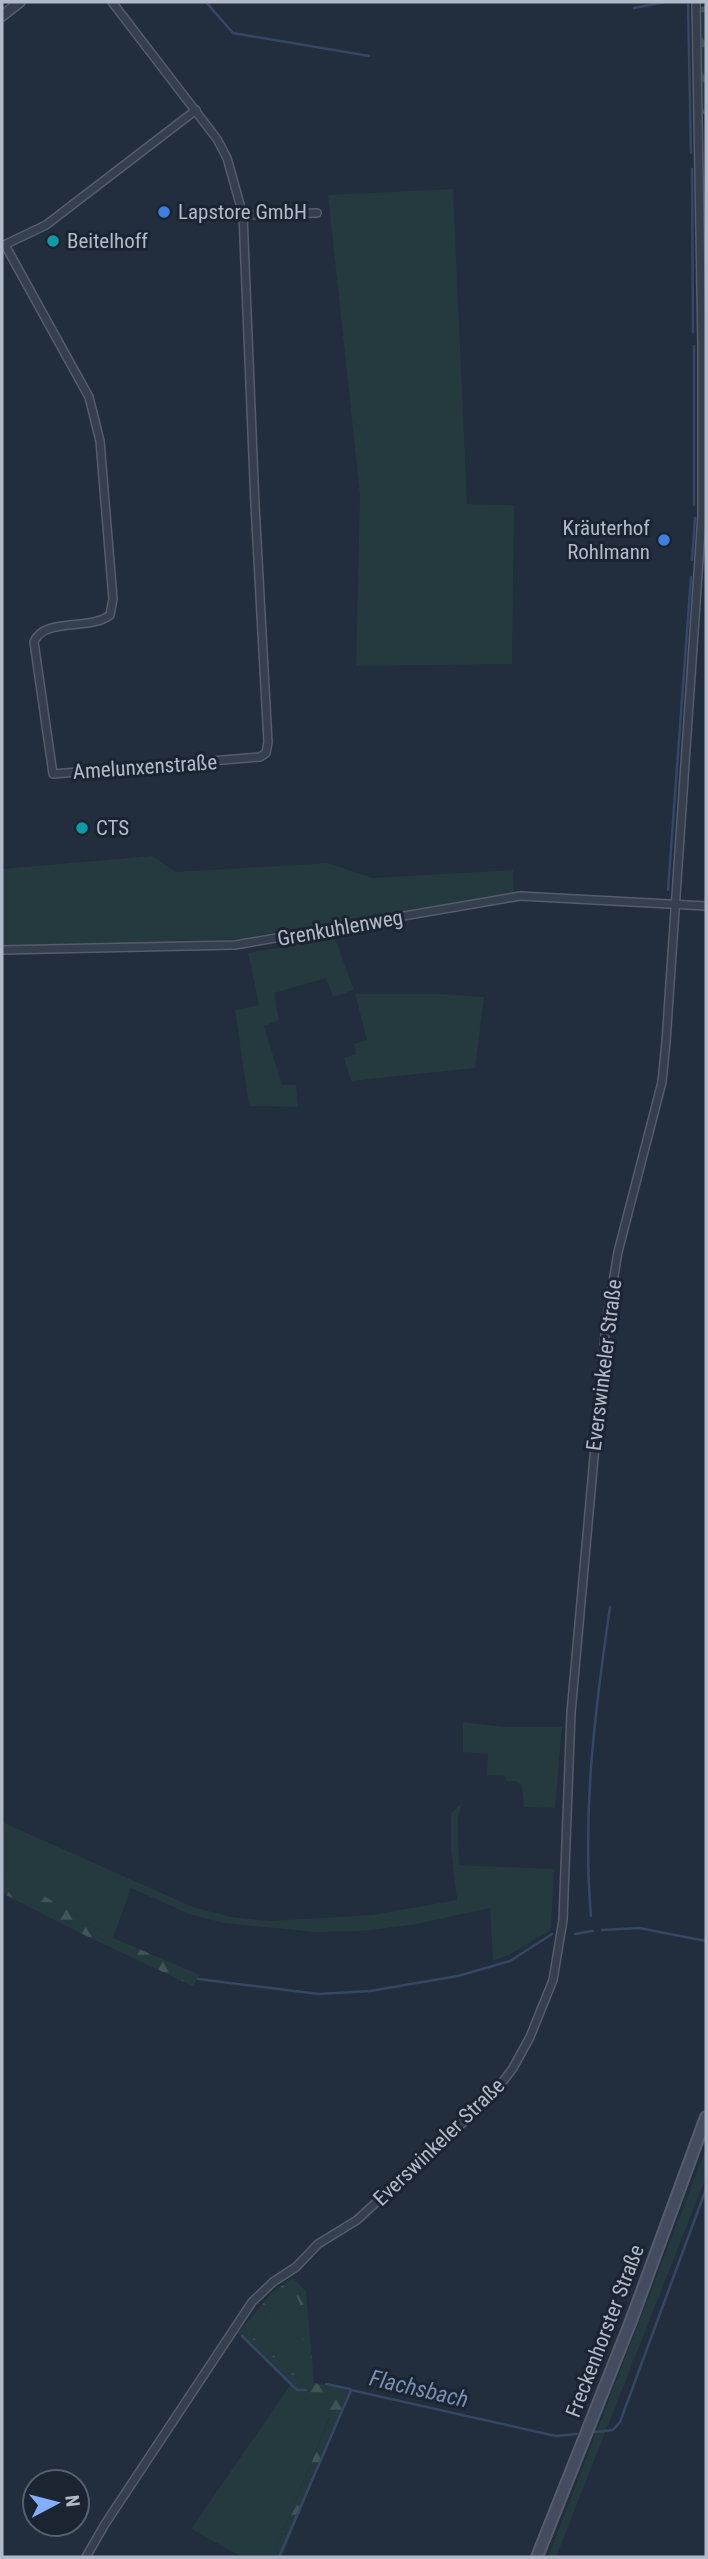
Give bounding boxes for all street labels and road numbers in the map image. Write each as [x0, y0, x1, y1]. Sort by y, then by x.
street label: Amelunxenstraße [72, 750, 218, 784]
street label: Grenkuhlenweg [275, 905, 405, 951]
street label: Everswinkeler Straße [582, 1278, 626, 1452]
street label: Everswinkeler Straße [369, 2073, 509, 2211]
street label: Freckenhorster Straße [561, 2241, 649, 2421]

